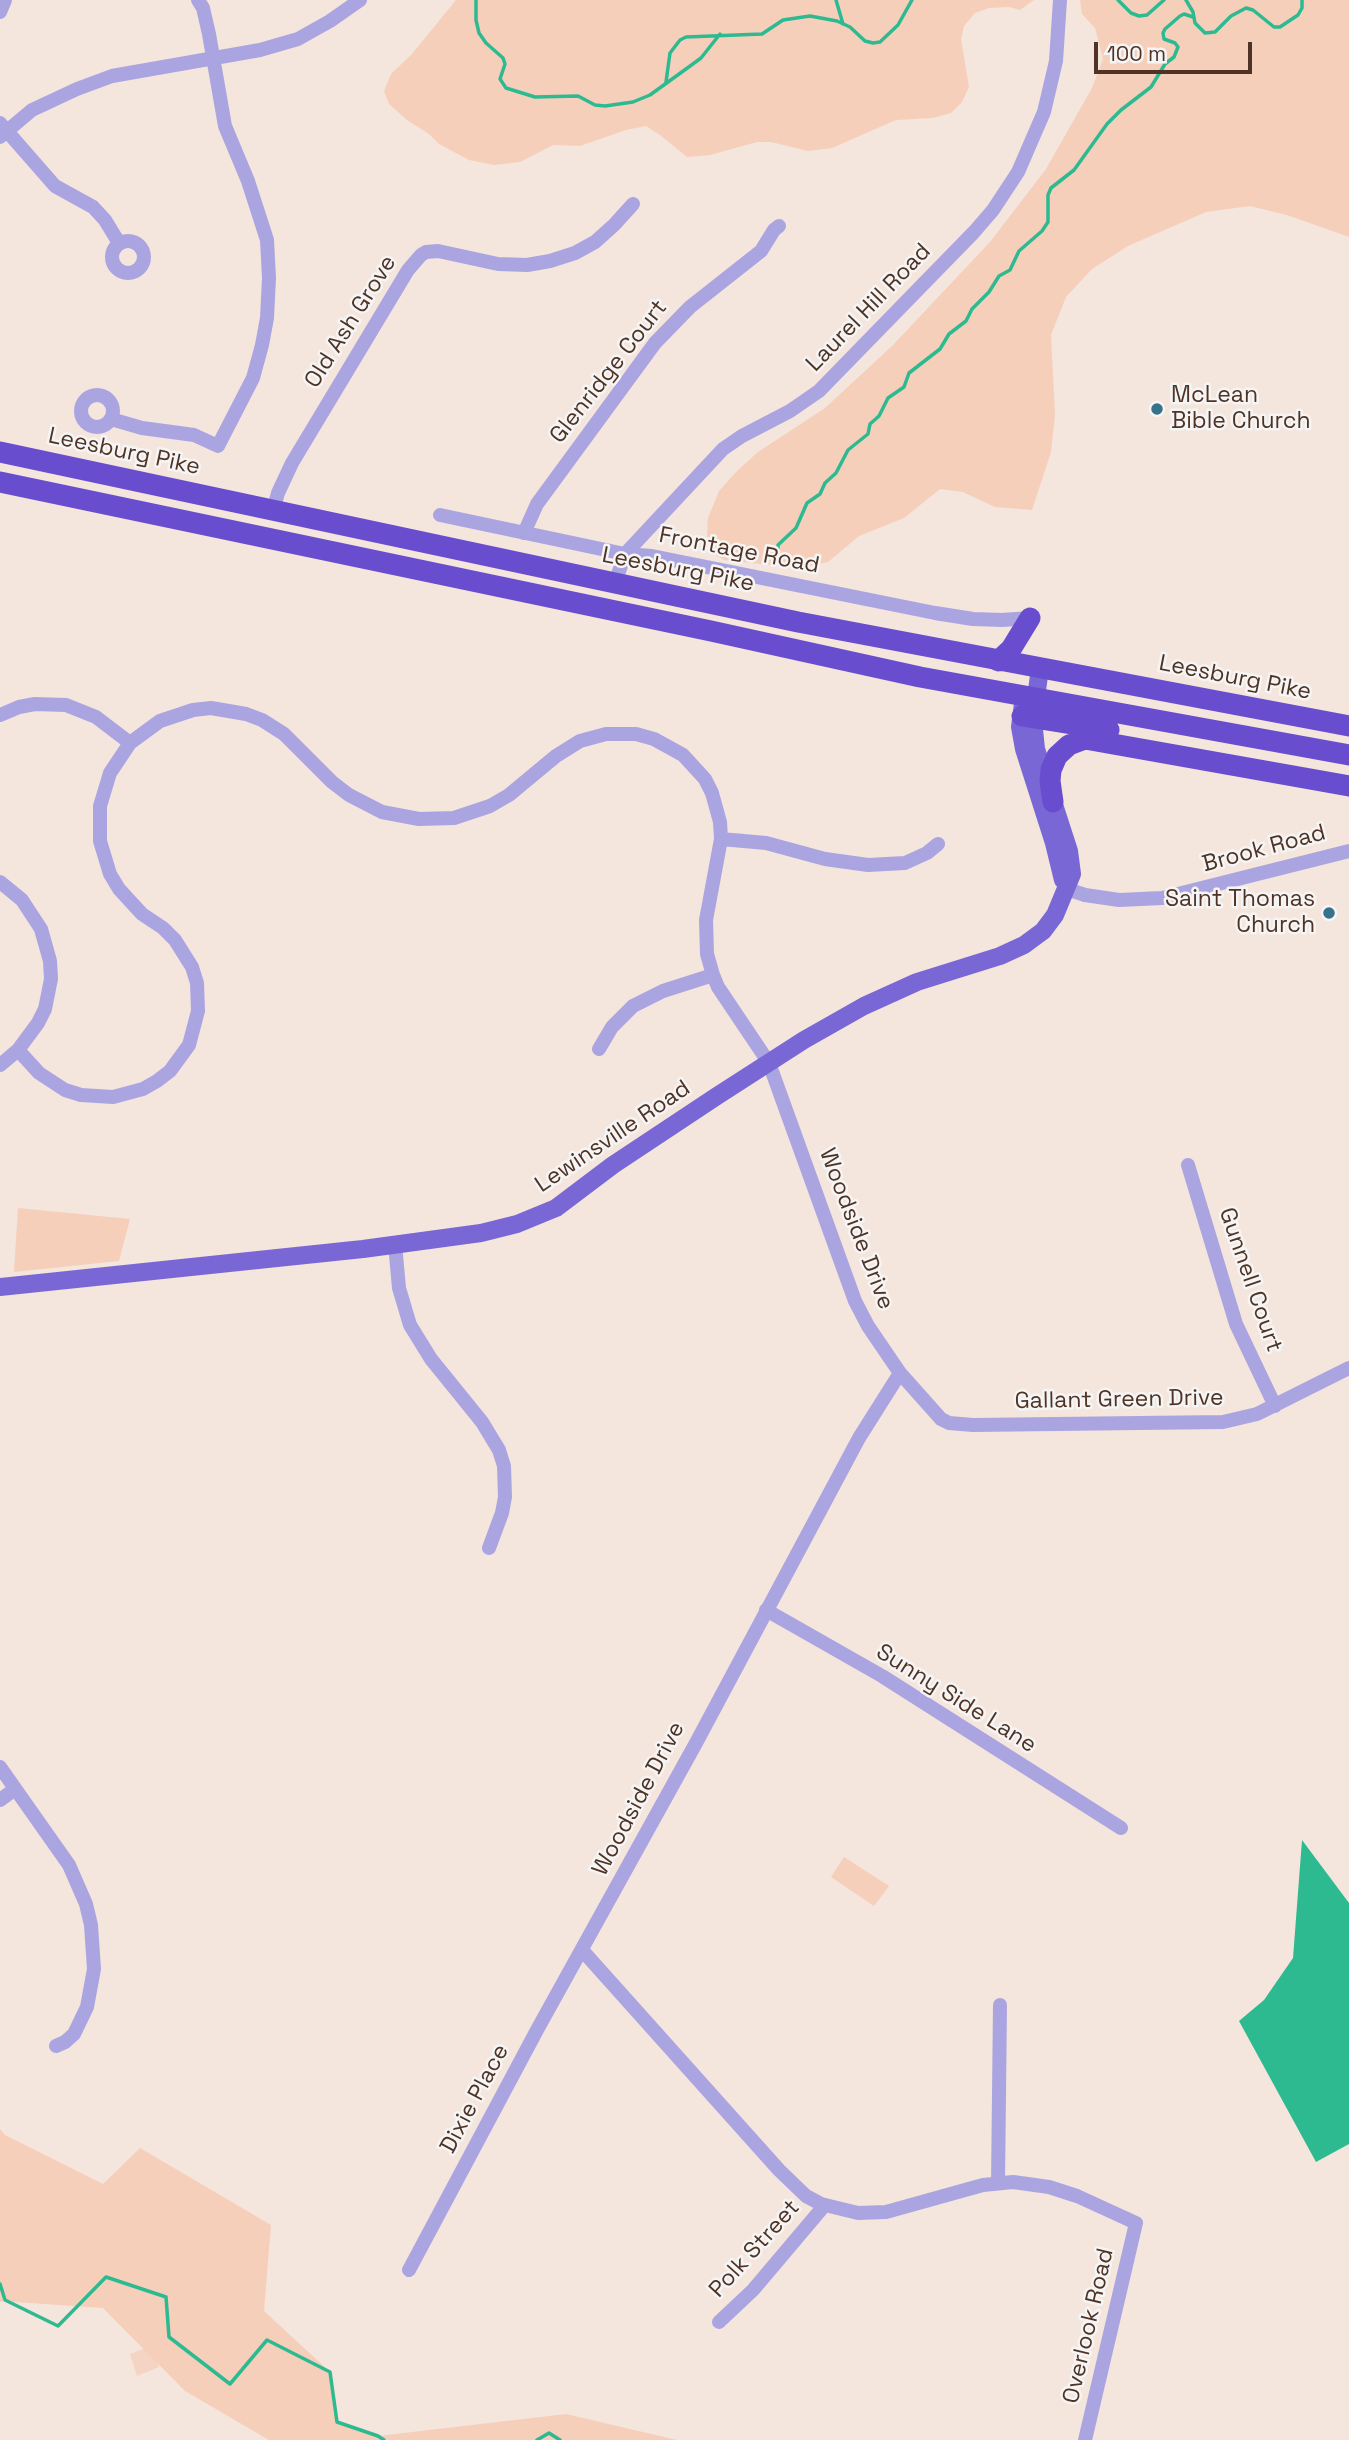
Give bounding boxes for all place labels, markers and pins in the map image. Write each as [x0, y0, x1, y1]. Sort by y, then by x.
place label: McLean Bible Church [1171, 382, 1311, 436]
marker: McLean Bible Church [1149, 401, 1165, 417]
place label: Saint Thomas Church [1165, 886, 1315, 940]
marker: Saint Thomas Church [1321, 905, 1337, 921]

